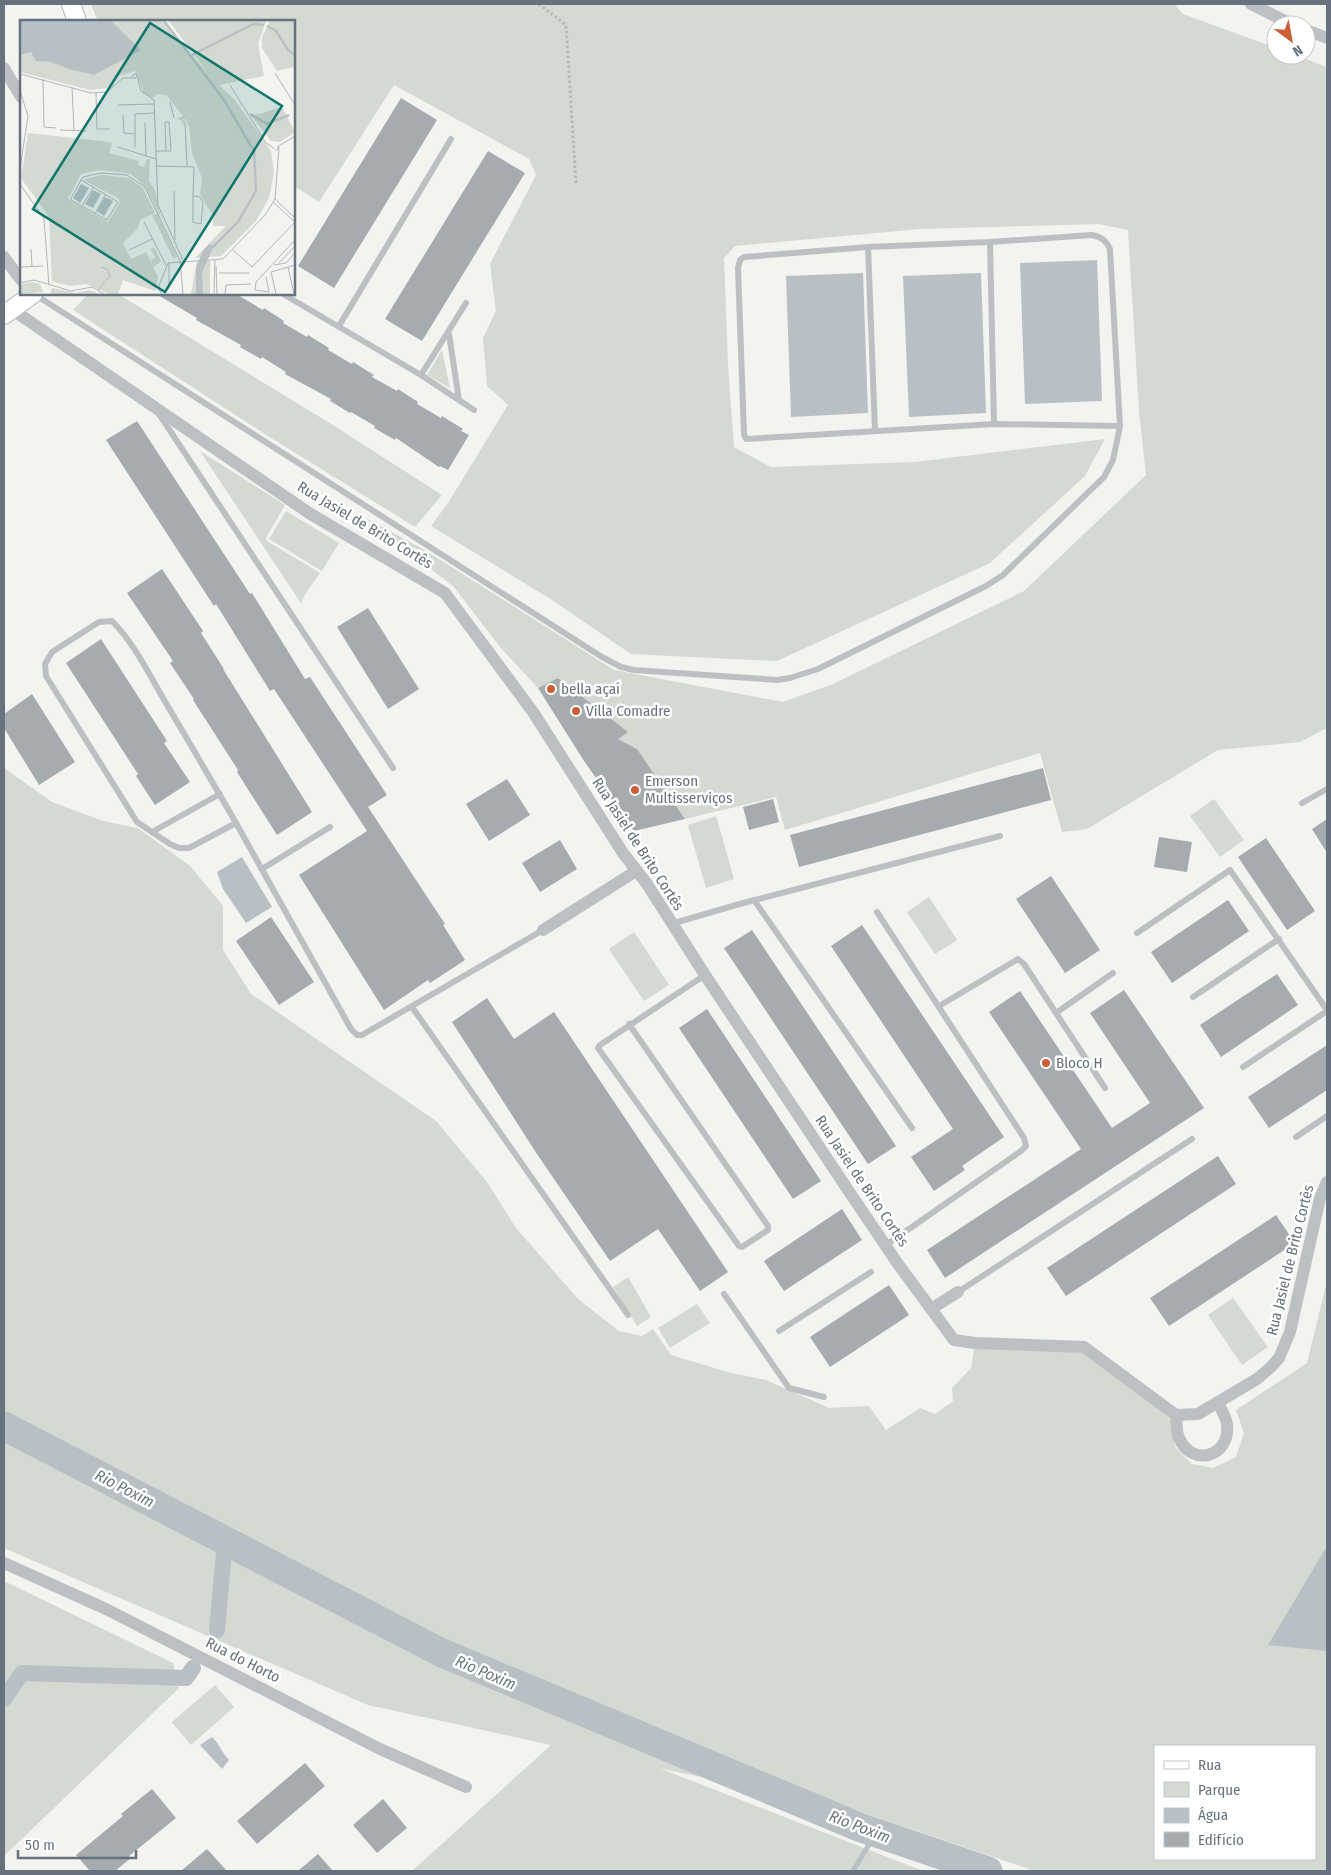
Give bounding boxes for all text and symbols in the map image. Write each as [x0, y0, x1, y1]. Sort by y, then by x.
north arrow [1266, 15, 1316, 65]
inset map [20, 20, 295, 295]
text: N [1290, 41, 1306, 60]
street label: Rua Jasiel de Brito Cortês [294, 477, 436, 573]
place label: bella açaí [561, 680, 620, 698]
marker: bella açaí [545, 683, 557, 695]
place label: Villa Comadre [586, 702, 671, 720]
marker: Villa Comadre [570, 705, 582, 717]
place label: Emerson Multisserviços [645, 772, 732, 807]
street label: Rua Jasiel de Brito Cortês [588, 774, 688, 914]
marker: Emerson Multisserviços [629, 784, 641, 796]
place label: Bloco H [1056, 1054, 1103, 1072]
marker: Bloco H [1040, 1057, 1052, 1069]
street label: Rua Jasiel de Brito Cortês [811, 1112, 913, 1250]
street label: Rua Jasiel de Brito Cortês [1263, 1183, 1317, 1337]
water label: Rio Poxim [92, 1465, 158, 1511]
street label: Rua do Horto [203, 1634, 283, 1686]
water label: Rio Poxim [453, 1651, 519, 1694]
legend [1154, 1745, 1316, 1860]
text: Rua [1198, 1756, 1221, 1774]
text: Parque [1198, 1781, 1241, 1799]
water label: Rio Poxim [827, 1806, 893, 1847]
text: Água [1198, 1806, 1228, 1824]
scale bar [18, 1828, 135, 1860]
text: Edifício [1198, 1831, 1244, 1849]
text: 50 m [25, 1836, 55, 1854]

